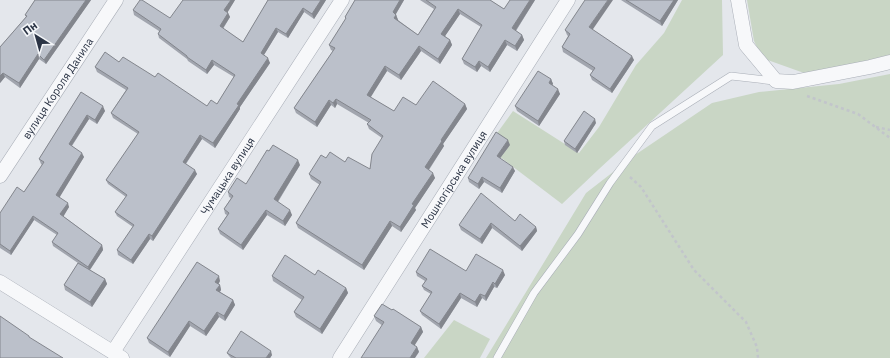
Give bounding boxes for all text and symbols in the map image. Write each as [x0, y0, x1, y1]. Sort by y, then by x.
north arrow [16, 16, 56, 56]
text: Пн [20, 18, 40, 38]
street label: вулиця Короля Данила [19, 35, 96, 142]
street label: Мошногірська вулиця [418, 128, 490, 231]
street label: Чумацька вулиця [197, 135, 258, 217]

